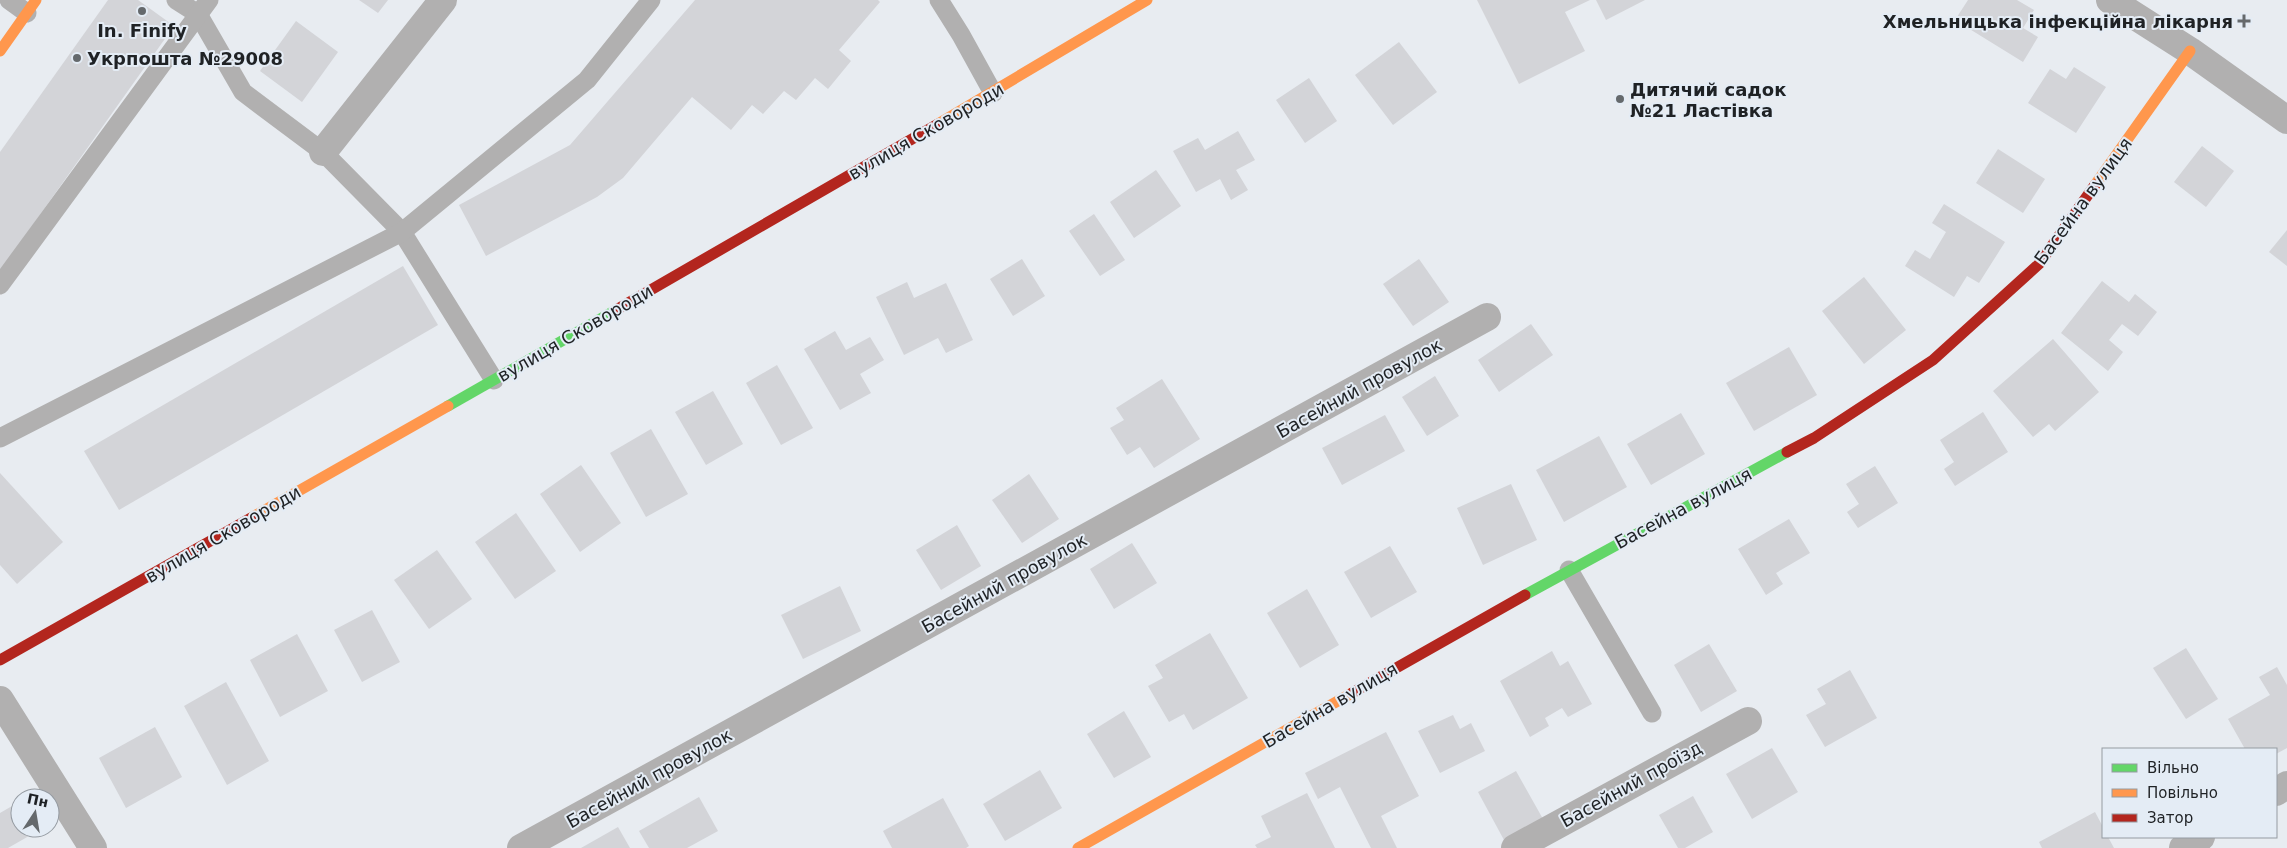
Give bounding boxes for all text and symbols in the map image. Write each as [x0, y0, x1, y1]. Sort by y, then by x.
marker: In. Finify [136, 5, 148, 17]
place label: Хмельницька інфекційна лікарня [1883, 11, 2233, 32]
marker: Хмельницька інфекційна лікарня [2237, 14, 2251, 28]
place label: In. Finify [97, 20, 187, 41]
place label: Укрпошта №29008 [87, 48, 283, 69]
marker: Укрпошта №29008 [71, 52, 83, 64]
street label: вулиця Сковороди [845, 78, 1007, 184]
place label: Дитячий садок №21 Ластівка [1630, 79, 1786, 121]
marker: Дитячий садок №21 Ластівка [1614, 93, 1626, 105]
street label: Басейна вулиця [2030, 133, 2136, 269]
street label: вулиця Сковороди [494, 280, 656, 386]
street label: Басейний провулок [1273, 334, 1445, 442]
street label: Басейна вулиця [1611, 463, 1755, 553]
street label: вулиця Сковороди [142, 481, 304, 587]
street label: Басейний провулок [918, 529, 1090, 637]
street label: Басейна вулиця [1259, 658, 1401, 752]
street label: Басейний провулок [563, 724, 735, 832]
street label: Басейний проїзд [1557, 736, 1705, 832]
legend [2102, 748, 2277, 838]
text: Вільно [2147, 759, 2199, 777]
text: Повільно [2147, 784, 2218, 802]
north arrow [10, 788, 60, 838]
text: Пн [26, 790, 50, 810]
text: Затор [2147, 809, 2193, 827]

